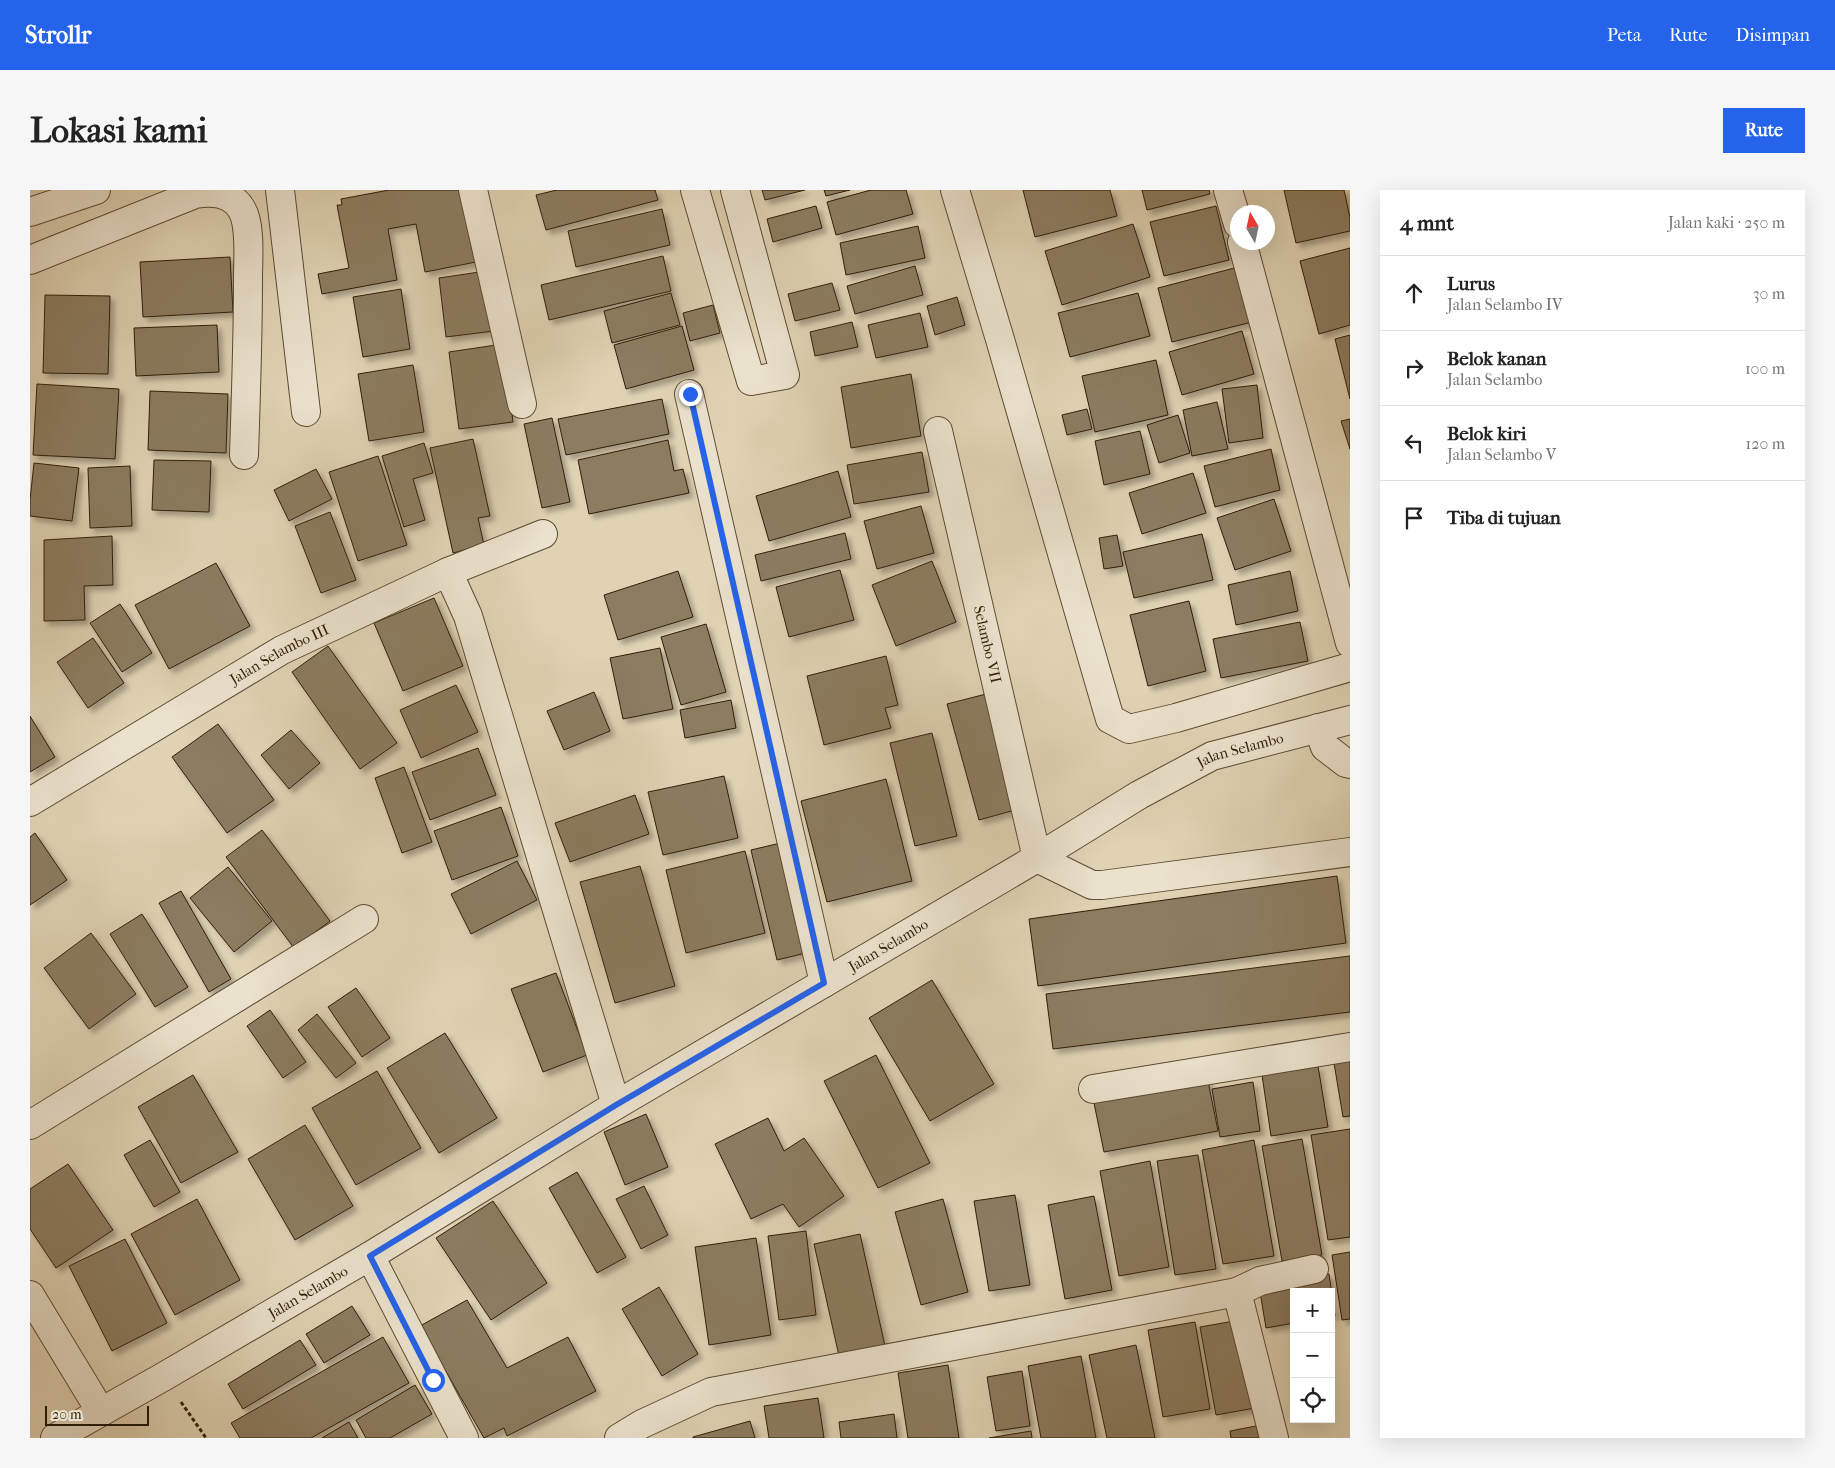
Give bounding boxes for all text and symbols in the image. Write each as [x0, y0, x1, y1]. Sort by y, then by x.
text: Strollr [25, 21, 92, 49]
text: Peta [1607, 25, 1641, 46]
text: Rute [1669, 25, 1707, 46]
text: Disimpan [1735, 25, 1810, 46]
button: Rute [1723, 108, 1805, 153]
text: Lokasi kami [30, 110, 207, 151]
north arrow [1230, 205, 1275, 250]
text: 4 mnt [1400, 211, 1454, 235]
text: Jalan kaki · 250 m [1668, 213, 1785, 232]
text: Lurus [1447, 273, 1495, 295]
icon: ahead [1400, 279, 1428, 307]
text: 30 m [1753, 284, 1785, 303]
text: Jalan Selambo IV [1447, 295, 1562, 314]
text: Belok kanan [1447, 348, 1547, 370]
icon: right [1400, 354, 1428, 382]
text: 100 m [1745, 359, 1785, 378]
text: Jalan Selambo [1447, 370, 1542, 389]
route end [679, 383, 702, 406]
text: Belok kiri [1447, 423, 1526, 445]
icon: left [1400, 429, 1428, 457]
text: 120 m [1746, 434, 1785, 453]
text: Jalan Selambo V [1447, 445, 1556, 464]
icon: arrive [1400, 504, 1428, 532]
text: Tiba di tujuan [1447, 507, 1561, 529]
street label: Selambo VII [970, 604, 1005, 685]
street label: Jalan Selambo III [226, 620, 332, 689]
street label: Jalan Selambo [1193, 729, 1286, 772]
street label: Jalan Selambo [844, 915, 932, 976]
street label: Jalan Selambo [264, 1262, 351, 1323]
map controls [1290, 1288, 1335, 1423]
button: + [1290, 1288, 1335, 1333]
button: − [1290, 1333, 1335, 1378]
route start [422, 1369, 445, 1392]
button: locate [1290, 1378, 1335, 1423]
scale bar [45, 1403, 149, 1426]
text: 20 m [52, 1406, 82, 1423]

